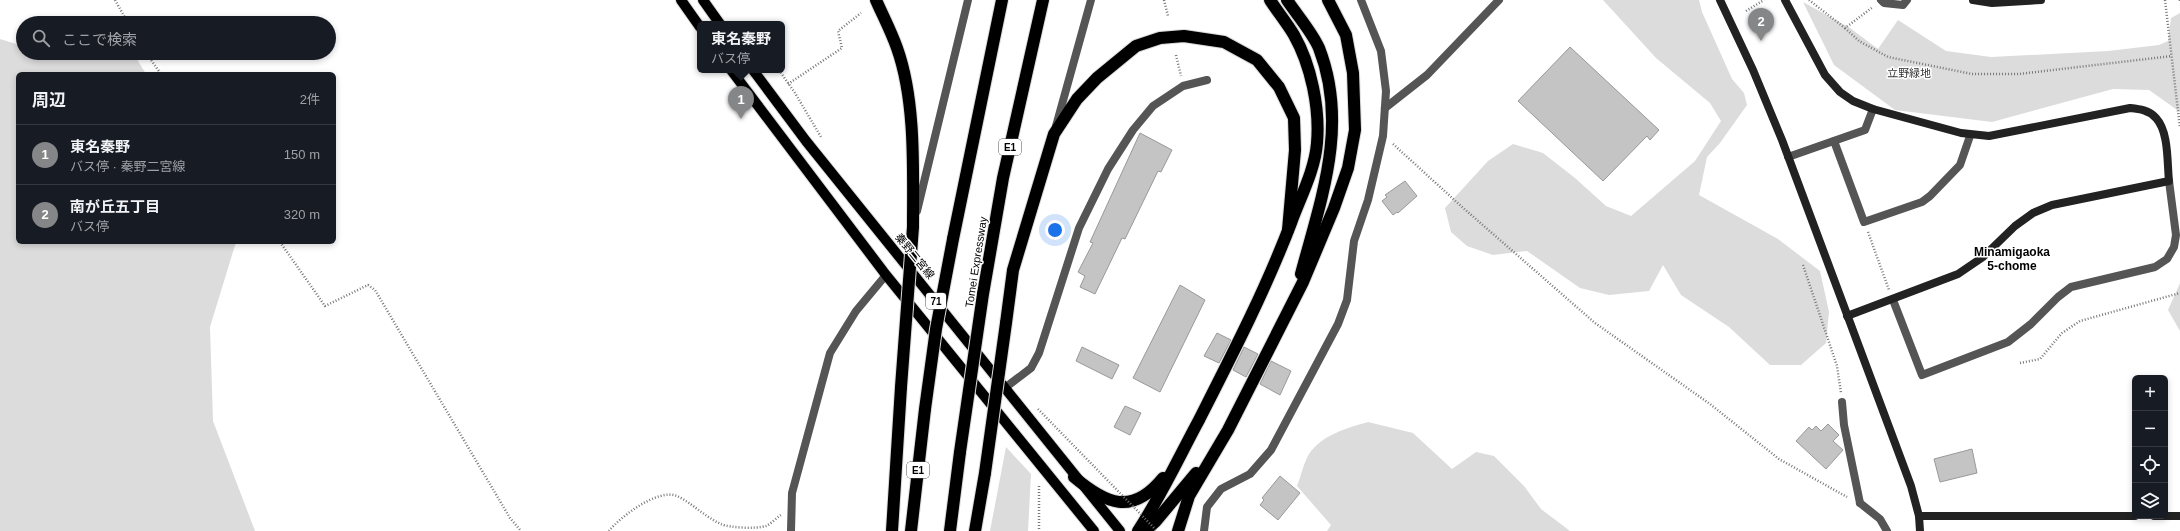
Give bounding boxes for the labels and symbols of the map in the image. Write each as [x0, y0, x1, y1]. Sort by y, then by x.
pin: 2 [1748, 8, 1774, 41]
park label: 立野緑地 [1887, 67, 1931, 79]
pin: 1 [728, 86, 754, 119]
road number: E1 [999, 139, 1021, 155]
street label: Tomei Expressway [963, 215, 989, 308]
your location [1045, 220, 1065, 240]
street label: 秦野二宮線 [893, 231, 937, 281]
district label: Minamigaoka 5-chome [1974, 245, 2050, 273]
road number: 71 [926, 293, 946, 309]
road number: E1 [907, 462, 929, 478]

